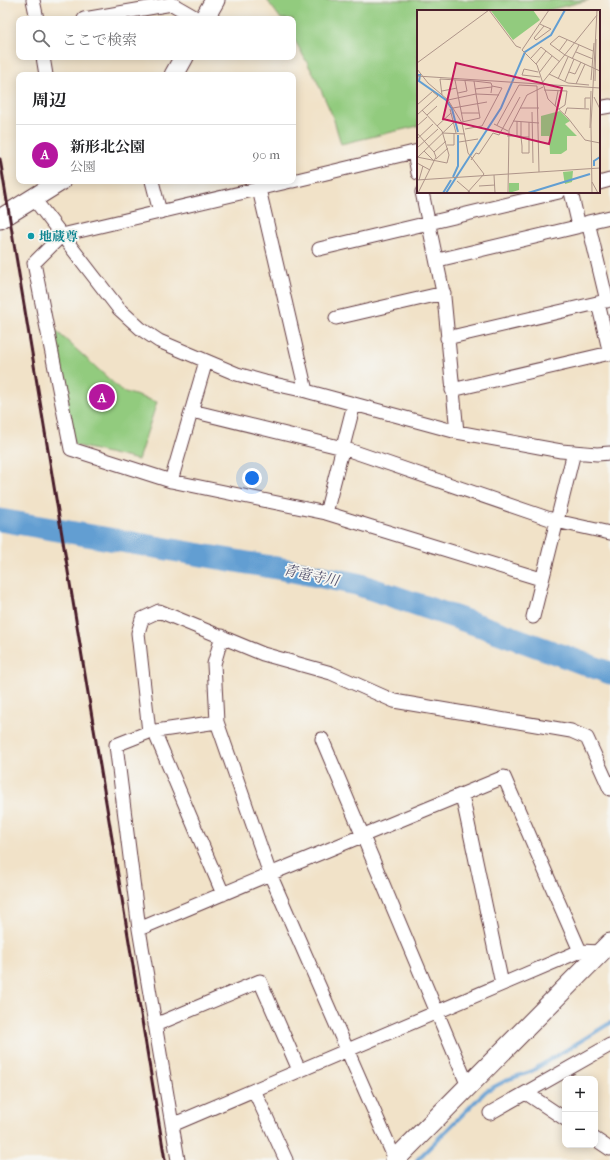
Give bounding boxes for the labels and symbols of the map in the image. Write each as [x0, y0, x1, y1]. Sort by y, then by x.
inset map [417, 10, 600, 193]
place label: 地蔵尊 [39, 229, 78, 244]
marker: 地蔵尊 [26, 231, 36, 241]
pin: A [89, 382, 115, 412]
your location [242, 468, 262, 488]
water label: 青竜寺川 [282, 561, 342, 590]

